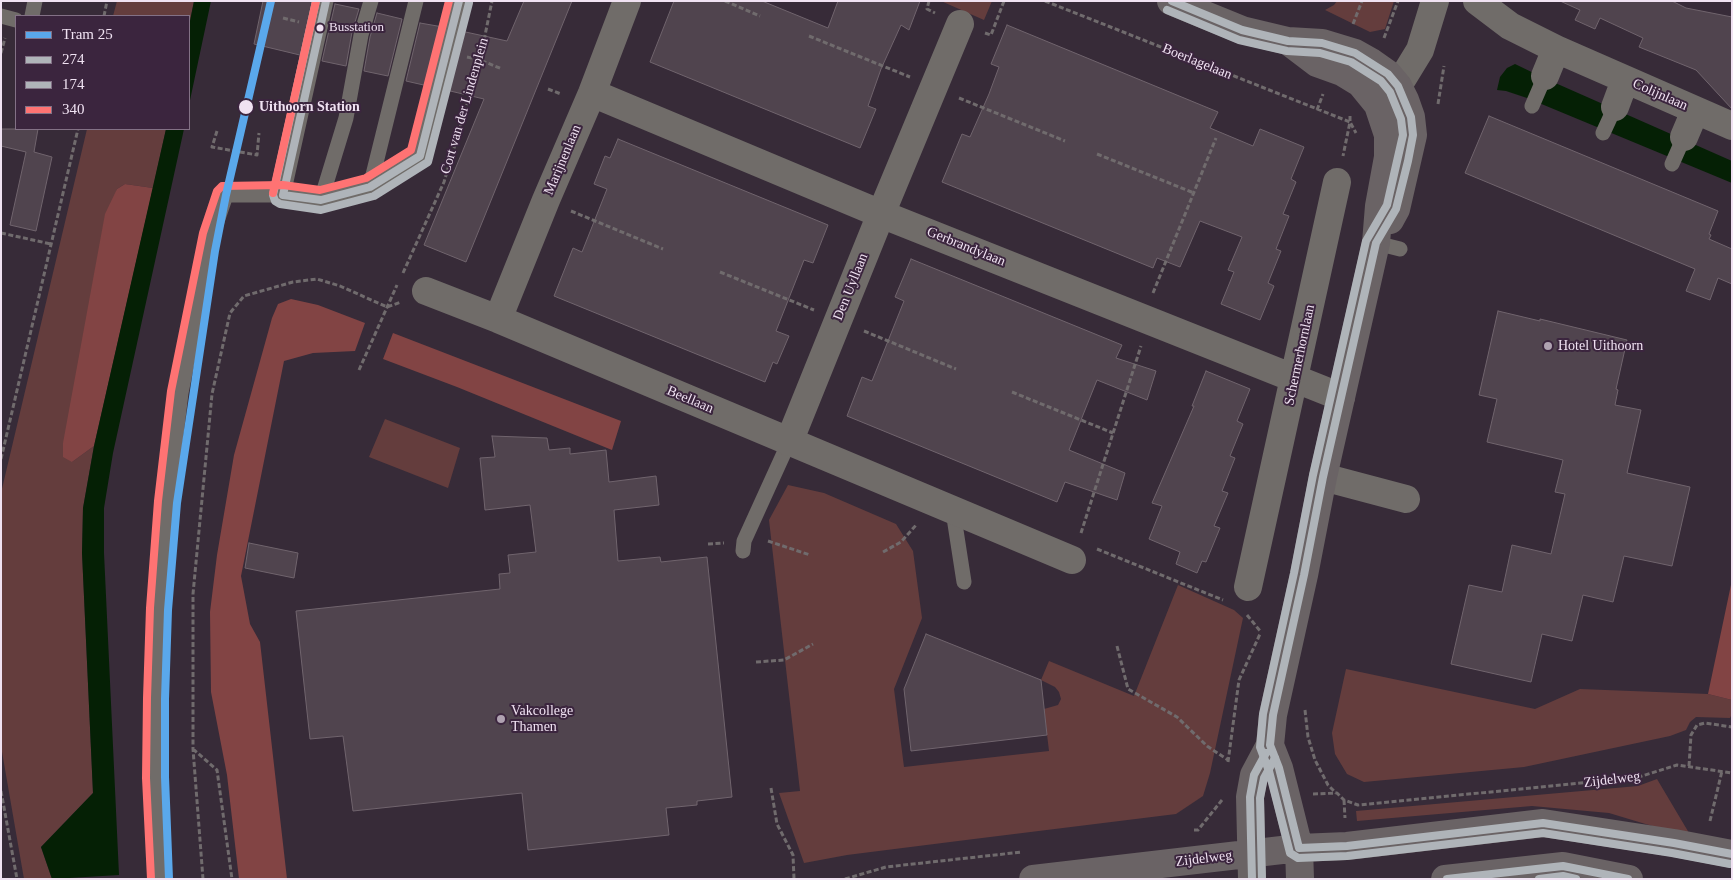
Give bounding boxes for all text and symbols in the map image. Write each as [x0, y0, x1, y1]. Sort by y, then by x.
legend [15, 15, 190, 130]
place label: Busstation [329, 20, 384, 36]
marker: Busstation [315, 23, 325, 33]
text: Tram 25 [62, 26, 113, 42]
street label: Cort van der Lindenplein [437, 36, 493, 176]
street label: Boerlagelaan [1160, 40, 1234, 84]
text: 274 [62, 51, 85, 67]
street label: Colijnlaan [1630, 75, 1690, 115]
text: 174 [62, 76, 85, 92]
marker: Uithoorn Station [237, 98, 255, 116]
place label: Uithoorn Station [259, 99, 360, 115]
text: 340 [62, 101, 85, 117]
street label: Marijnenlaan [541, 122, 585, 198]
street label: Gerbrandylaan [924, 224, 1008, 270]
street label: Den Uyllaan [830, 251, 872, 323]
street label: Schermerhornlaan [1281, 303, 1319, 407]
place label: Hotel Uithoorn [1558, 338, 1643, 354]
marker: Hotel Uithoorn [1542, 340, 1554, 352]
street label: Beellaan [664, 383, 716, 417]
place label: Vakcollege Thamen [511, 703, 573, 736]
marker: Vakcollege Thamen [495, 713, 507, 725]
street label: Zijdelweg [1583, 768, 1641, 792]
street label: Zijdelweg [1175, 847, 1233, 871]

